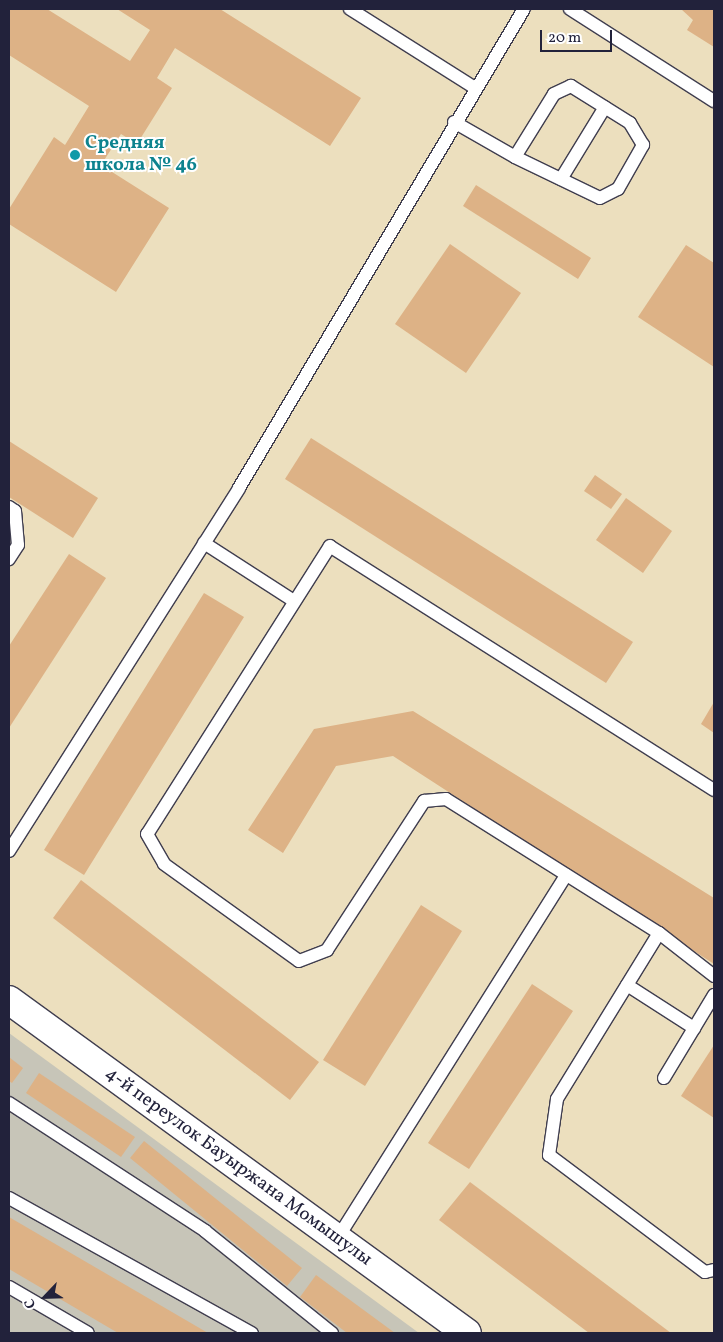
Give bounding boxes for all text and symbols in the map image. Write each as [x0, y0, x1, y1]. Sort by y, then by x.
scale bar [543, 20, 616, 52]
text: 20 m [548, 28, 581, 49]
place label: Средняя школа № 46 [85, 133, 197, 177]
marker: Средняя школа № 46 [69, 149, 81, 161]
street label: 4-й переулок Бауыржана Момышулы [100, 1062, 376, 1272]
north arrow [20, 1272, 70, 1322]
text: С [20, 1295, 41, 1311]

